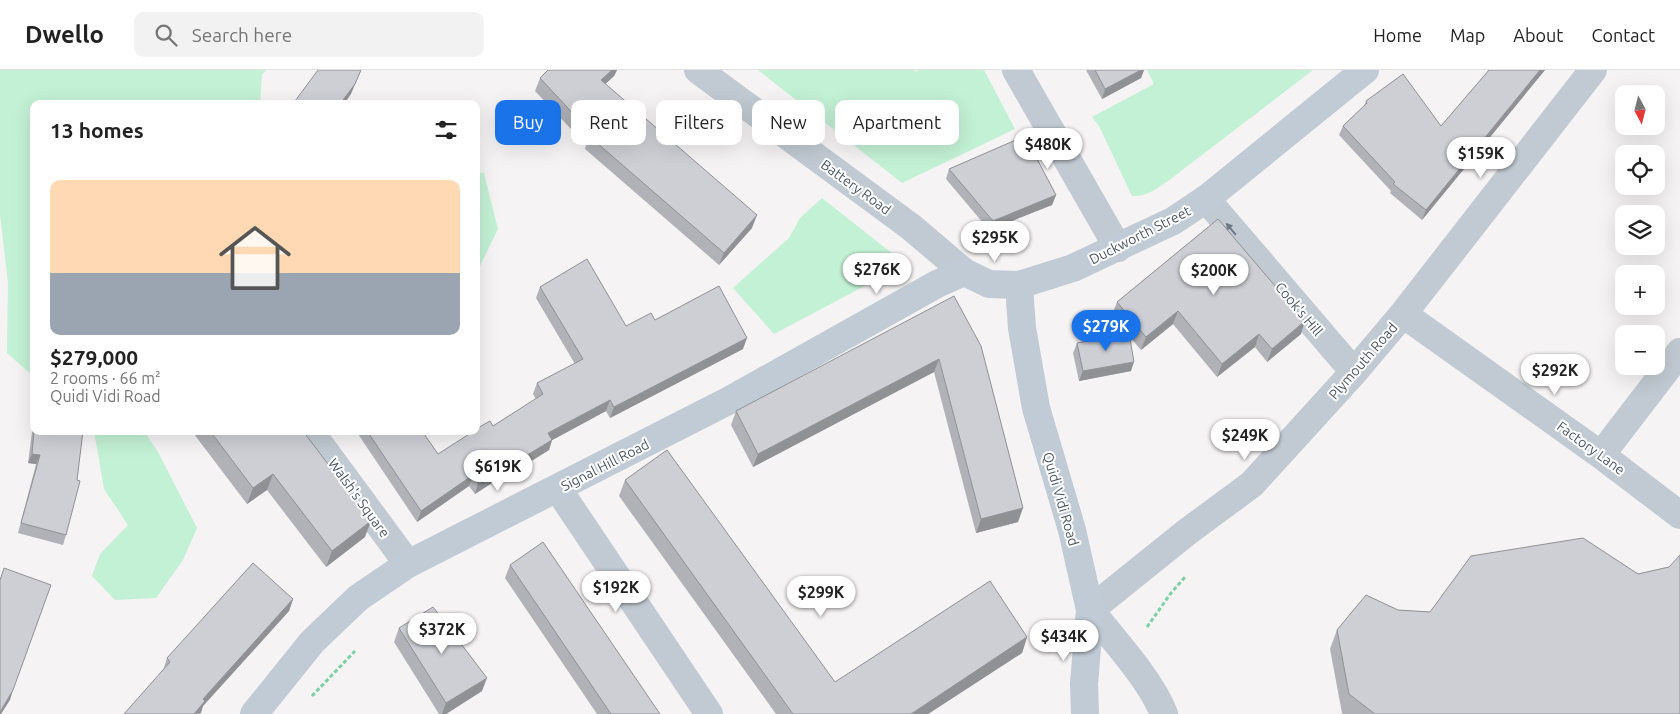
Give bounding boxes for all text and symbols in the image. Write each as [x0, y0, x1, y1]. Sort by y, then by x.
search box [134, 12, 484, 57]
text: Dwello [25, 21, 104, 48]
icon: search [152, 21, 180, 49]
text: Search here [192, 24, 292, 46]
text: Home [1373, 25, 1422, 45]
text: Map [1450, 25, 1485, 45]
text: About [1513, 25, 1563, 45]
text: Contact [1591, 25, 1655, 45]
north arrow [1615, 85, 1665, 135]
map controls [1615, 85, 1665, 375]
chip: Buy [495, 100, 561, 145]
chip: Rent [571, 100, 646, 145]
chip: Filters [656, 100, 742, 145]
chip: New [752, 100, 825, 145]
chip: Apartment [835, 100, 959, 145]
icon: filters [432, 116, 460, 144]
text: 13 homes [50, 118, 144, 142]
pin: $480K [1013, 128, 1083, 170]
text: $480K [1025, 135, 1071, 153]
pin: $159K [1446, 136, 1516, 179]
text: $159K [1458, 144, 1504, 162]
button: locate [1615, 145, 1665, 195]
street label: Battery Road [818, 156, 894, 218]
street label: Duckworth Street [1087, 202, 1194, 267]
button: layers [1615, 205, 1665, 255]
icon: home [210, 213, 300, 303]
pin: $295K [960, 220, 1030, 263]
one-way arrow [1226, 222, 1237, 235]
text: $295K [972, 228, 1018, 246]
pin: $276K [842, 252, 912, 295]
pin: $200K [1179, 254, 1249, 296]
text: $276K [854, 260, 900, 278]
text: $200K [1191, 261, 1237, 279]
button: + [1615, 265, 1665, 315]
street label: Cook's Hill [1272, 279, 1326, 339]
pin: $279K [1071, 310, 1141, 352]
text: $279K [1083, 317, 1129, 335]
street label: Plymouth Road [1325, 320, 1401, 402]
button: − [1615, 325, 1665, 375]
text: $279,000 [50, 345, 138, 369]
pin: $292K [1520, 354, 1590, 396]
text: $292K [1532, 361, 1578, 379]
text: 2 rooms · 66 m² [50, 369, 161, 387]
text: Quidi Vidi Road [50, 387, 161, 405]
pin: $249K [1210, 418, 1280, 461]
street label: Factory Lane [1554, 418, 1628, 478]
text: $249K [1222, 426, 1268, 444]
street label: Signal Hill Road [558, 436, 652, 494]
pin: $619K [463, 450, 533, 492]
street label: Quidi Vidi Road [1040, 450, 1082, 548]
street label: Walsh's Square [325, 455, 393, 541]
text: $619K [475, 457, 521, 475]
pin: $192K [581, 570, 651, 613]
pin: $299K [786, 576, 856, 618]
text: $192K [593, 578, 639, 596]
text: $299K [798, 583, 844, 601]
pin: $372K [407, 612, 477, 655]
text: $372K [419, 620, 465, 638]
pin: $434K [1029, 620, 1099, 662]
text: $434K [1041, 627, 1087, 645]

